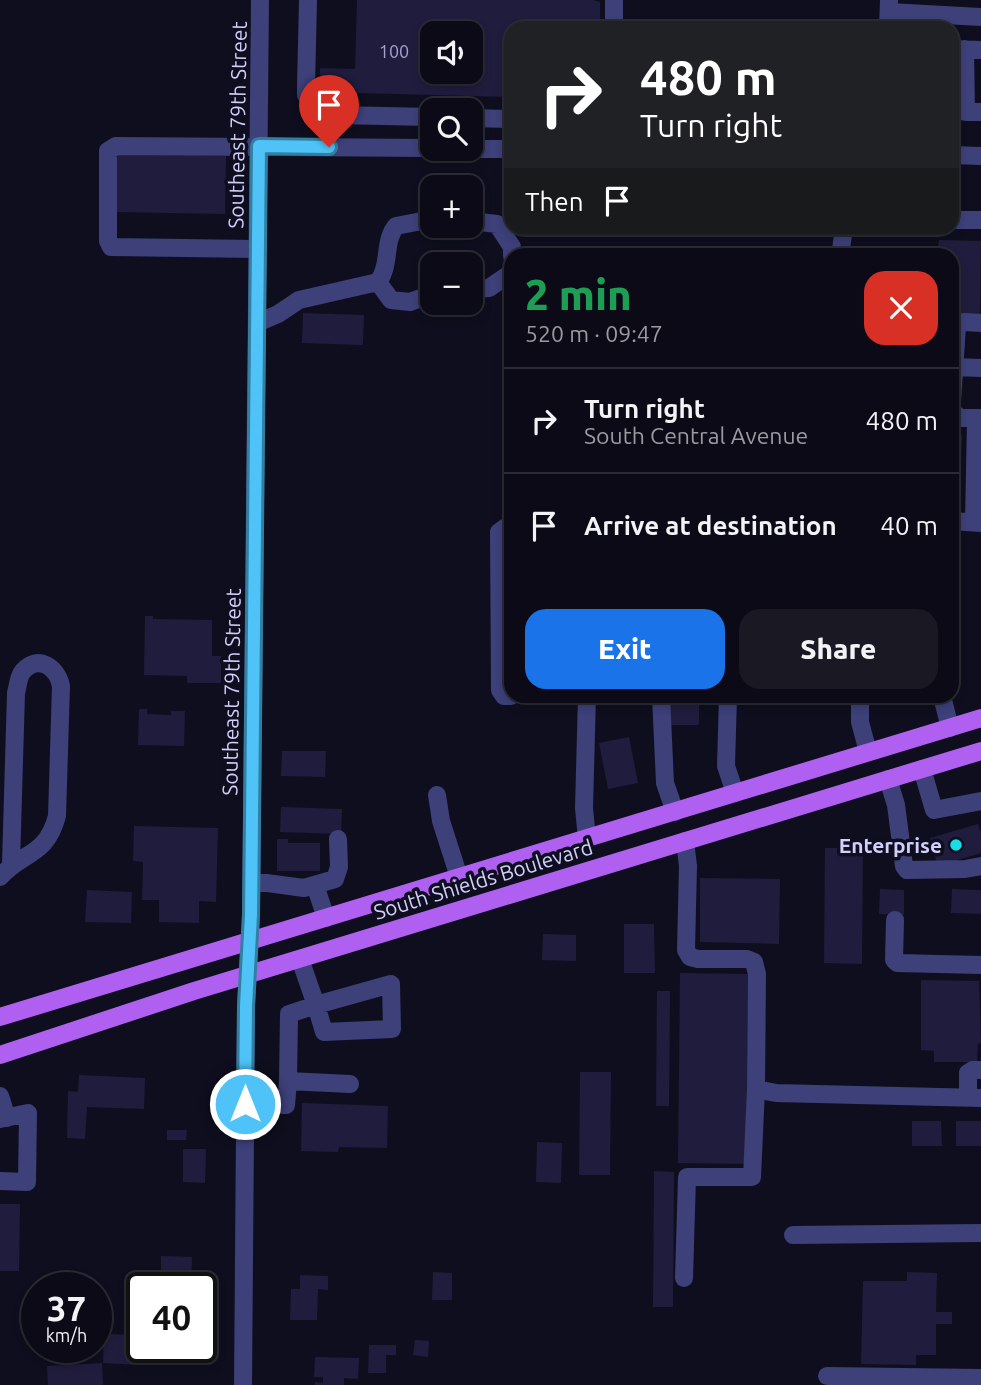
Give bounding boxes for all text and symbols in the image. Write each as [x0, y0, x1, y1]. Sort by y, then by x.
street label: Southeast 79th Street [223, 21, 251, 229]
map controls [420, 21, 483, 315]
button: sound [420, 21, 483, 84]
house number: 100 [379, 41, 409, 61]
icon: right [525, 49, 616, 140]
text: 480 m [640, 49, 777, 104]
pin [299, 75, 359, 147]
icon: arrive [310, 86, 348, 124]
button: search [420, 98, 483, 161]
text: Turn right [640, 107, 782, 143]
button: + [420, 175, 483, 238]
icon: arrive [598, 182, 636, 220]
text: Then [525, 187, 584, 216]
button: − [420, 252, 483, 315]
text: 2 min [525, 271, 632, 318]
button: close [864, 271, 938, 345]
text: 520 m · 09:47 [525, 321, 663, 346]
text: Turn right [584, 394, 705, 423]
icon: right [525, 402, 563, 440]
text: 480 m [866, 406, 938, 435]
text: South Central Avenue [584, 423, 808, 448]
icon: arrive [525, 507, 563, 545]
text: Arrive at destination [584, 511, 837, 540]
text: 40 m [880, 511, 938, 540]
street label: Southeast 79th Street [217, 588, 245, 796]
button: Exit [525, 609, 725, 689]
button: Share [739, 609, 938, 689]
place label: Enterprise [839, 833, 942, 857]
street label: South Shields Boulevard [371, 834, 595, 924]
marker: Enterprise [948, 837, 964, 853]
position arrow [208, 1067, 282, 1141]
speed limit sign: 40 [126, 1272, 217, 1363]
text: 37 [47, 1288, 86, 1328]
text: km/h [46, 1325, 87, 1345]

